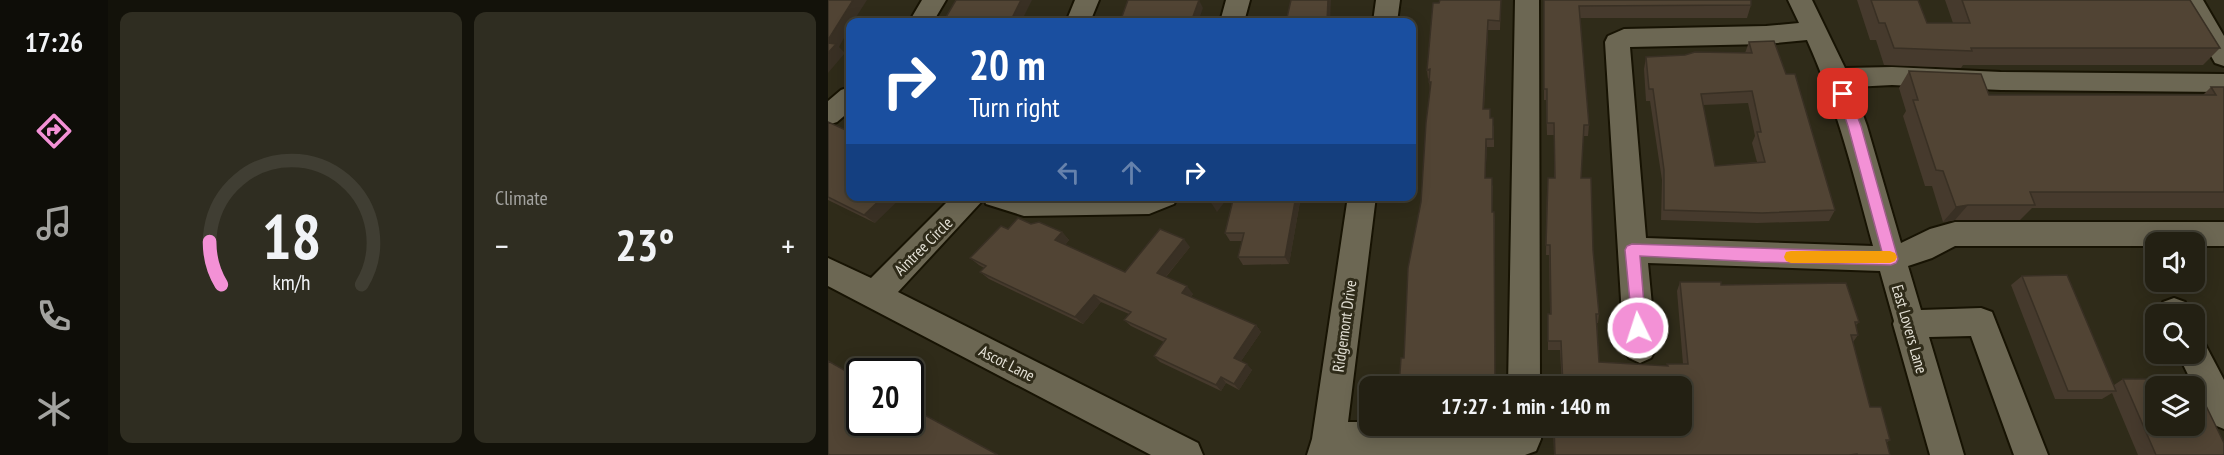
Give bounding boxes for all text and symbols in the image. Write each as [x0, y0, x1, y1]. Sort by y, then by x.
text: 17:26 [25, 25, 83, 59]
text: 20 m [969, 37, 1046, 92]
icon: right [870, 42, 948, 120]
pin [1817, 68, 1868, 119]
icon: arrive [1826, 77, 1859, 110]
text: Turn right [969, 90, 1060, 124]
icon: directions [33, 110, 75, 152]
icon: left [1052, 156, 1085, 189]
icon: ahead [1115, 156, 1148, 189]
icon: right [1178, 156, 1211, 189]
text: Climate [495, 185, 548, 211]
text: 18 [261, 195, 321, 276]
icon: music [33, 202, 75, 244]
street label: Aintree Circle [890, 213, 956, 279]
text: 23° [615, 215, 675, 273]
text: − [495, 224, 509, 267]
text: + [781, 224, 795, 267]
map controls [2145, 232, 2205, 436]
button: sound [2145, 232, 2205, 292]
text: km/h [272, 268, 310, 296]
street label: Ridgemont Drive [1328, 279, 1360, 373]
street label: East Lovers Lane [1888, 282, 1932, 376]
icon: phone [33, 295, 75, 337]
position arrow [1606, 296, 1670, 360]
button: search [2145, 304, 2205, 364]
street label: Ascot Lane [976, 341, 1038, 385]
speed limit sign: 20 [846, 358, 924, 436]
button: layers [2145, 376, 2205, 436]
icon: climate [33, 388, 75, 430]
text: 17:27 · 1 min · 140 m [1441, 392, 1610, 420]

